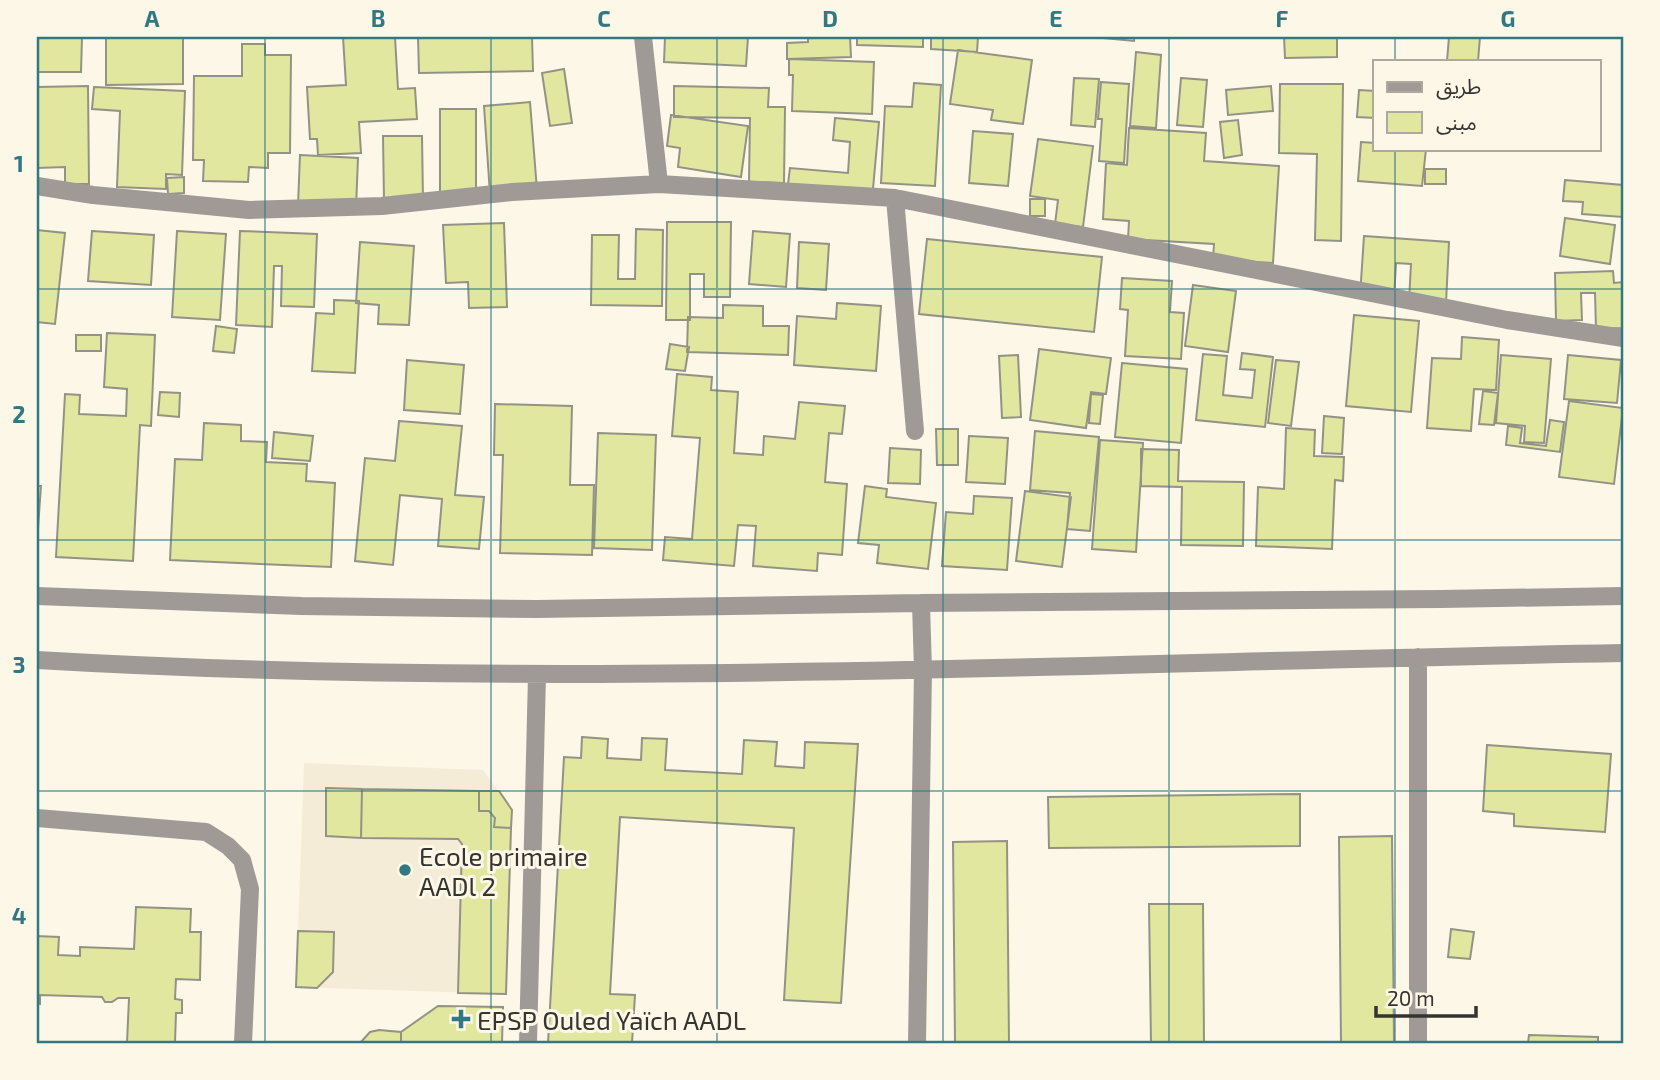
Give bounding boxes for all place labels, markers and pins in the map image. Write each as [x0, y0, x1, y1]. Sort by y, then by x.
place label: Ecole primaire AADl 2 [419, 840, 588, 901]
marker: Ecole primaire AADl 2 [397, 862, 413, 878]
place label: EPSP Ouled Yaïch AADL [477, 1004, 746, 1035]
marker: EPSP Ouled Yaïch AADL [451, 1009, 471, 1029]

